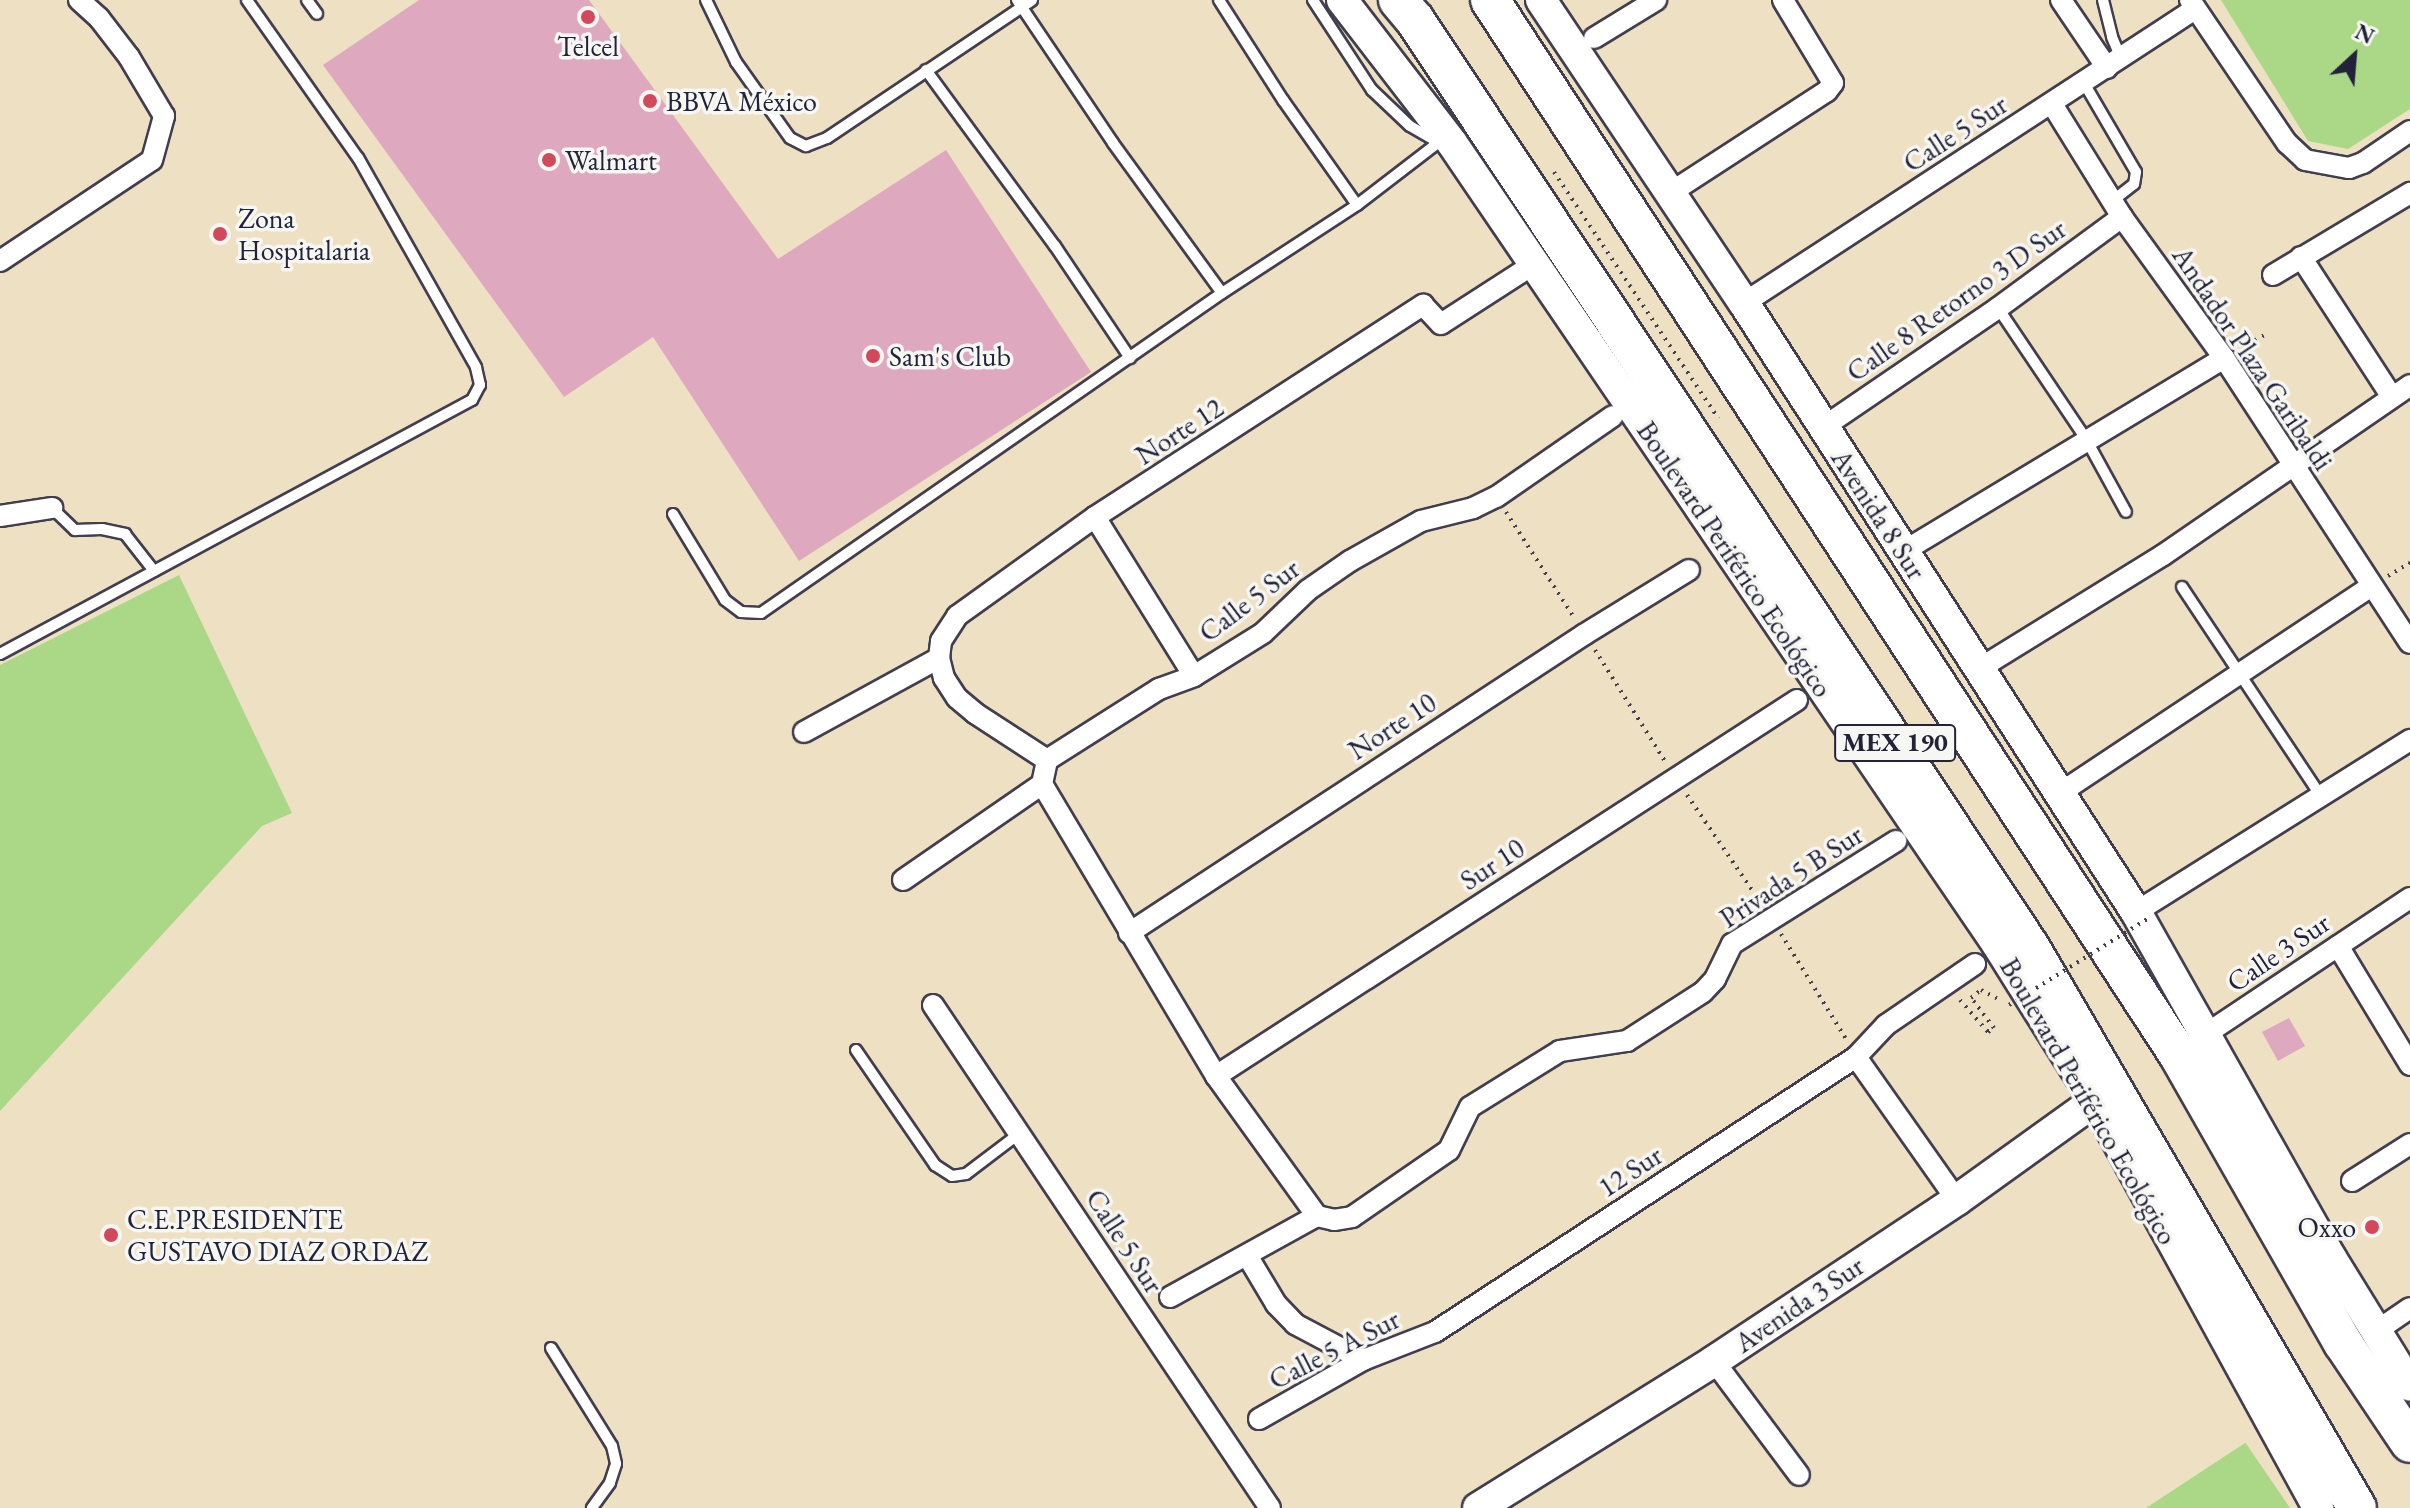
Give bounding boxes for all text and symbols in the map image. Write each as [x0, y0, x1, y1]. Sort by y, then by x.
marker: Telcel [579, 8, 597, 26]
north arrow [2314, 16, 2394, 96]
text: N [2350, 17, 2379, 51]
place label: Telcel [557, 29, 619, 63]
place label: BBVA México [666, 84, 817, 118]
street label: Calle 5 Sur [1897, 87, 2013, 179]
marker: BBVA México [641, 92, 659, 110]
place label: Walmart [565, 143, 657, 177]
marker: Walmart [540, 151, 558, 169]
place label: Zona Hospitalaria [238, 201, 370, 267]
street label: Calle 8 Retorno 3 D Sur [1840, 212, 2072, 388]
marker: Zona Hospitalaria [209, 223, 231, 245]
street label: Andador Plaza Garibaldi [2165, 240, 2341, 476]
place label: Sam's Club [889, 339, 1011, 373]
marker: Sam's Club [864, 347, 882, 365]
street label: Norte 12 [1129, 390, 1229, 472]
street label: Boulevard Periférico Ecológico [1630, 415, 1840, 703]
street label: Avenida 8 Sur [1824, 443, 1934, 585]
street label: Calle 5 Sur [1192, 551, 1306, 649]
street label: Norte 10 [1342, 685, 1442, 767]
road number: MEX 190 [1833, 721, 1957, 765]
street label: Privada 5 B Sur [1713, 817, 1869, 935]
street label: Sur 10 [1454, 831, 1530, 897]
street label: Calle 3 Sur [2220, 905, 2336, 999]
street label: Boulevard Periférico Ecológico [1993, 952, 2185, 1250]
street label: 12 Sur [1592, 1138, 1668, 1204]
street label: Calle 5 Sur [1079, 1183, 1171, 1299]
place label: C.E.PRESIDENTE GUSTAVO DIAZ ORDAZ [127, 1202, 428, 1268]
place label: Oxxo [2297, 1210, 2356, 1244]
marker: Oxxo [2363, 1218, 2381, 1236]
marker: C.E.PRESIDENTE GUSTAVO DIAZ ORDAZ [102, 1226, 120, 1244]
street label: Avenida 3 Sur [1728, 1249, 1870, 1359]
street label: Calle 5 A Sur [1263, 1302, 1405, 1396]

